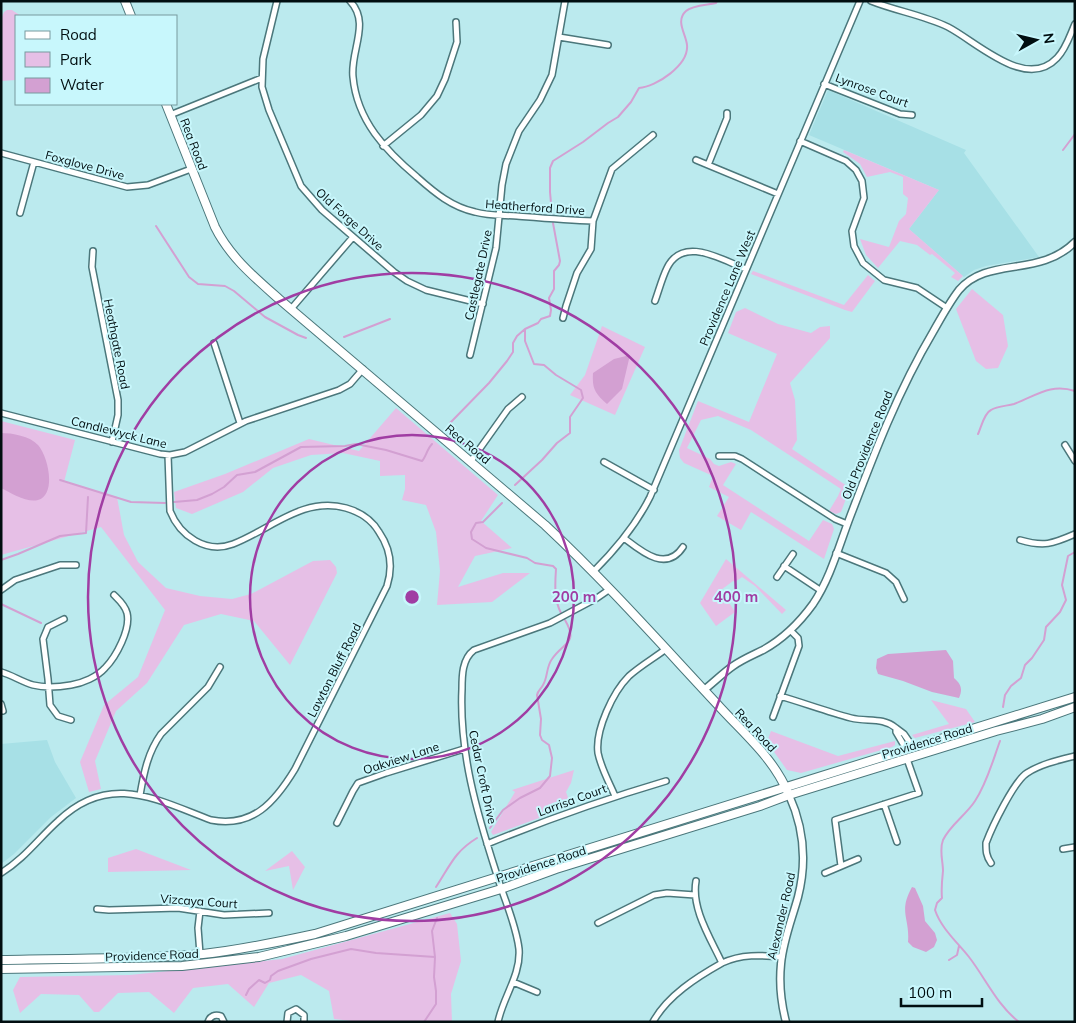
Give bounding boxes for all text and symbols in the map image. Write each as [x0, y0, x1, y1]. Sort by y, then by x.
legend [15, 15, 178, 105]
north arrow [1011, 15, 1061, 65]
text: Road [60, 25, 97, 44]
text: N [1039, 32, 1059, 45]
text: Park [60, 50, 92, 69]
street label: Lynrose Court [833, 70, 911, 110]
text: Water [60, 75, 104, 94]
street label: Rea Road [177, 116, 211, 172]
street label: Foxglove Drive [44, 147, 126, 183]
street label: Old Forge Drive [313, 185, 387, 253]
street label: Heatherford Drive [485, 196, 585, 218]
street label: Castlegate Drive [461, 228, 495, 322]
street label: Providence Lane West [696, 228, 758, 348]
street label: Heathgate Road [101, 298, 133, 390]
street label: Old Providence Road [838, 388, 896, 502]
street label: Candlewyck Lane [70, 413, 168, 451]
street label: Rea Road [442, 421, 494, 467]
text: 200 m [552, 587, 596, 606]
text: 400 m [714, 587, 758, 606]
centre of rings [403, 588, 421, 606]
street label: Lawton Bluff Road [304, 620, 364, 720]
street label: Rea Road [732, 705, 780, 755]
street label: Providence Road [880, 720, 974, 762]
street label: Cedar Croft Drive [466, 729, 500, 825]
street label: Oakview Lane [361, 739, 441, 777]
street label: Larrisa Court [536, 781, 608, 819]
street label: Providence Road [494, 842, 588, 886]
street label: Alexander Road [764, 871, 798, 961]
street label: Vizcaya Court [160, 891, 238, 911]
street label: Providence Road [105, 946, 199, 964]
scale bar [901, 976, 982, 1008]
text: 100 m [908, 983, 952, 1002]

